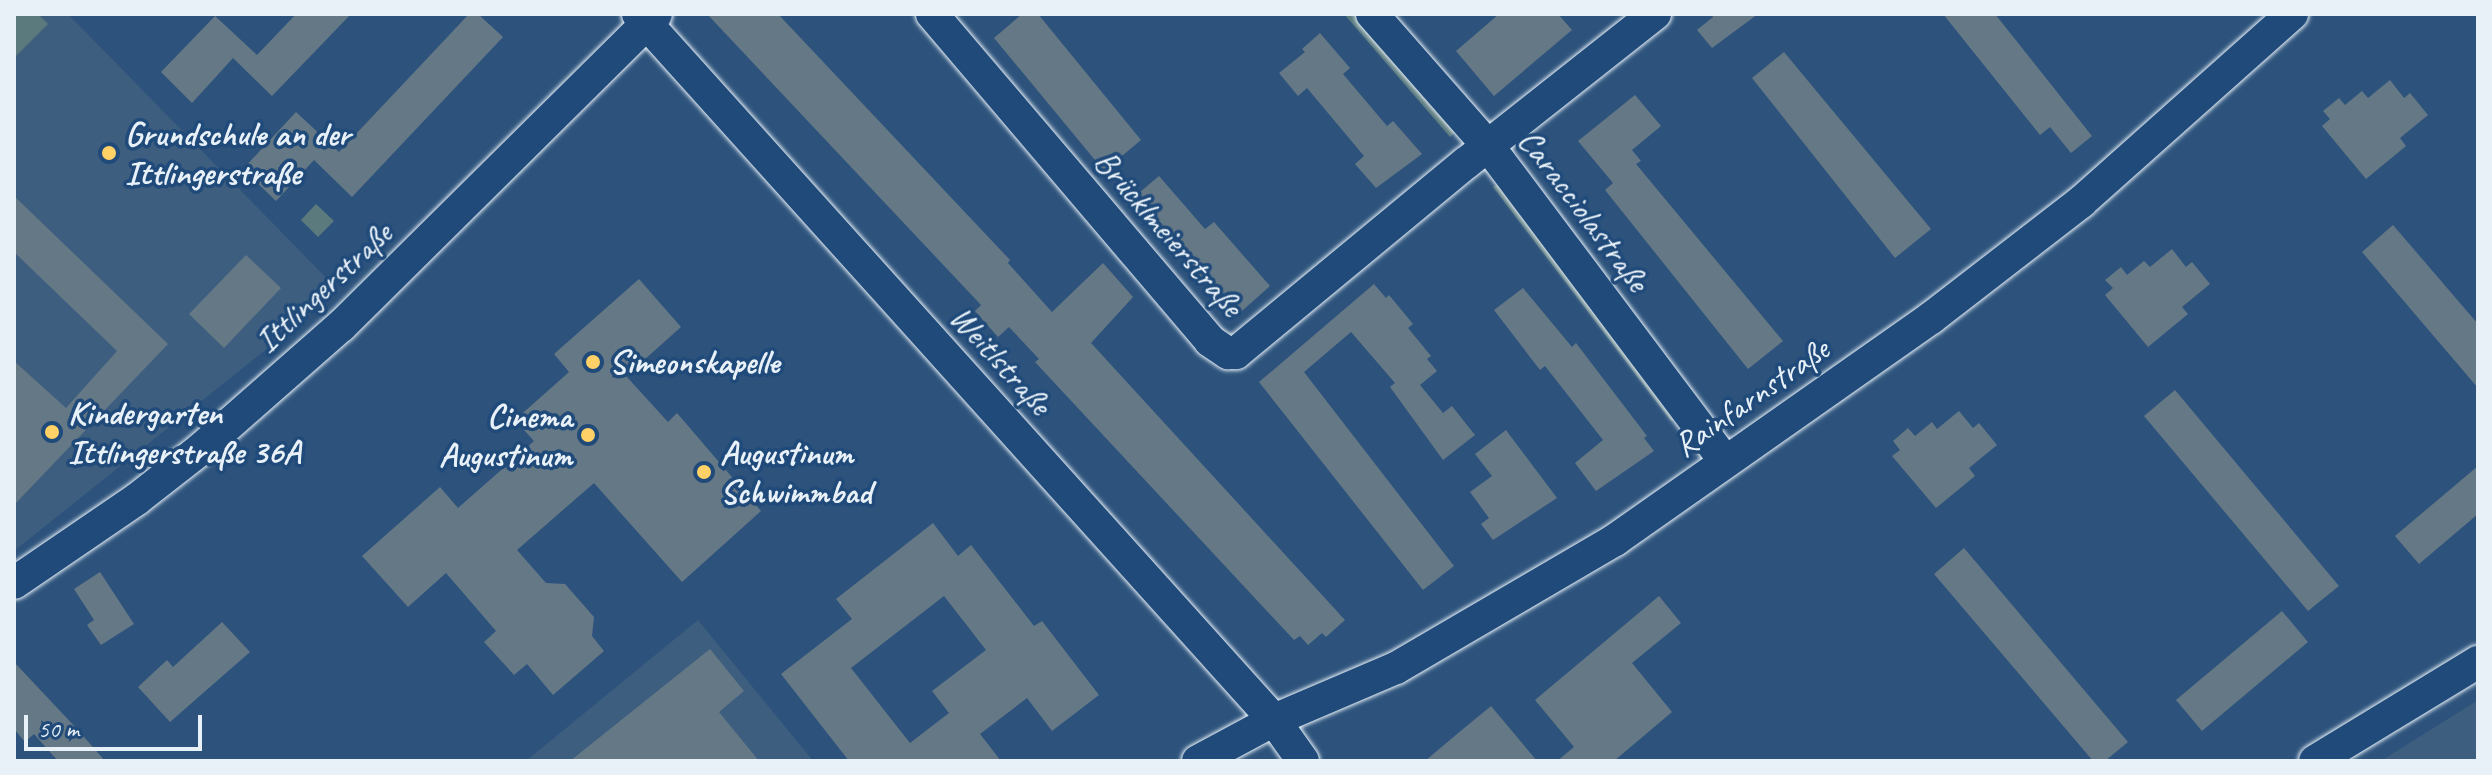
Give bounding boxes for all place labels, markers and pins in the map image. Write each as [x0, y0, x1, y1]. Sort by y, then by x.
place label: Grundschule an der Ittlingerstraße [125, 113, 350, 192]
marker: Grundschule an der Ittlingerstraße [100, 144, 118, 162]
place label: Simeonskapelle [609, 342, 779, 382]
marker: Simeonskapelle [584, 353, 602, 371]
place label: Kindergarten Ittlingerstraße 36A [68, 392, 300, 472]
place label: Cinema Augustinum [439, 395, 572, 474]
marker: Kindergarten Ittlingerstraße 36A [43, 423, 61, 441]
marker: Cinema Augustinum [579, 426, 597, 444]
place label: Augustinum Schwimmbad [720, 432, 871, 512]
marker: Augustinum Schwimmbad [695, 463, 713, 481]

